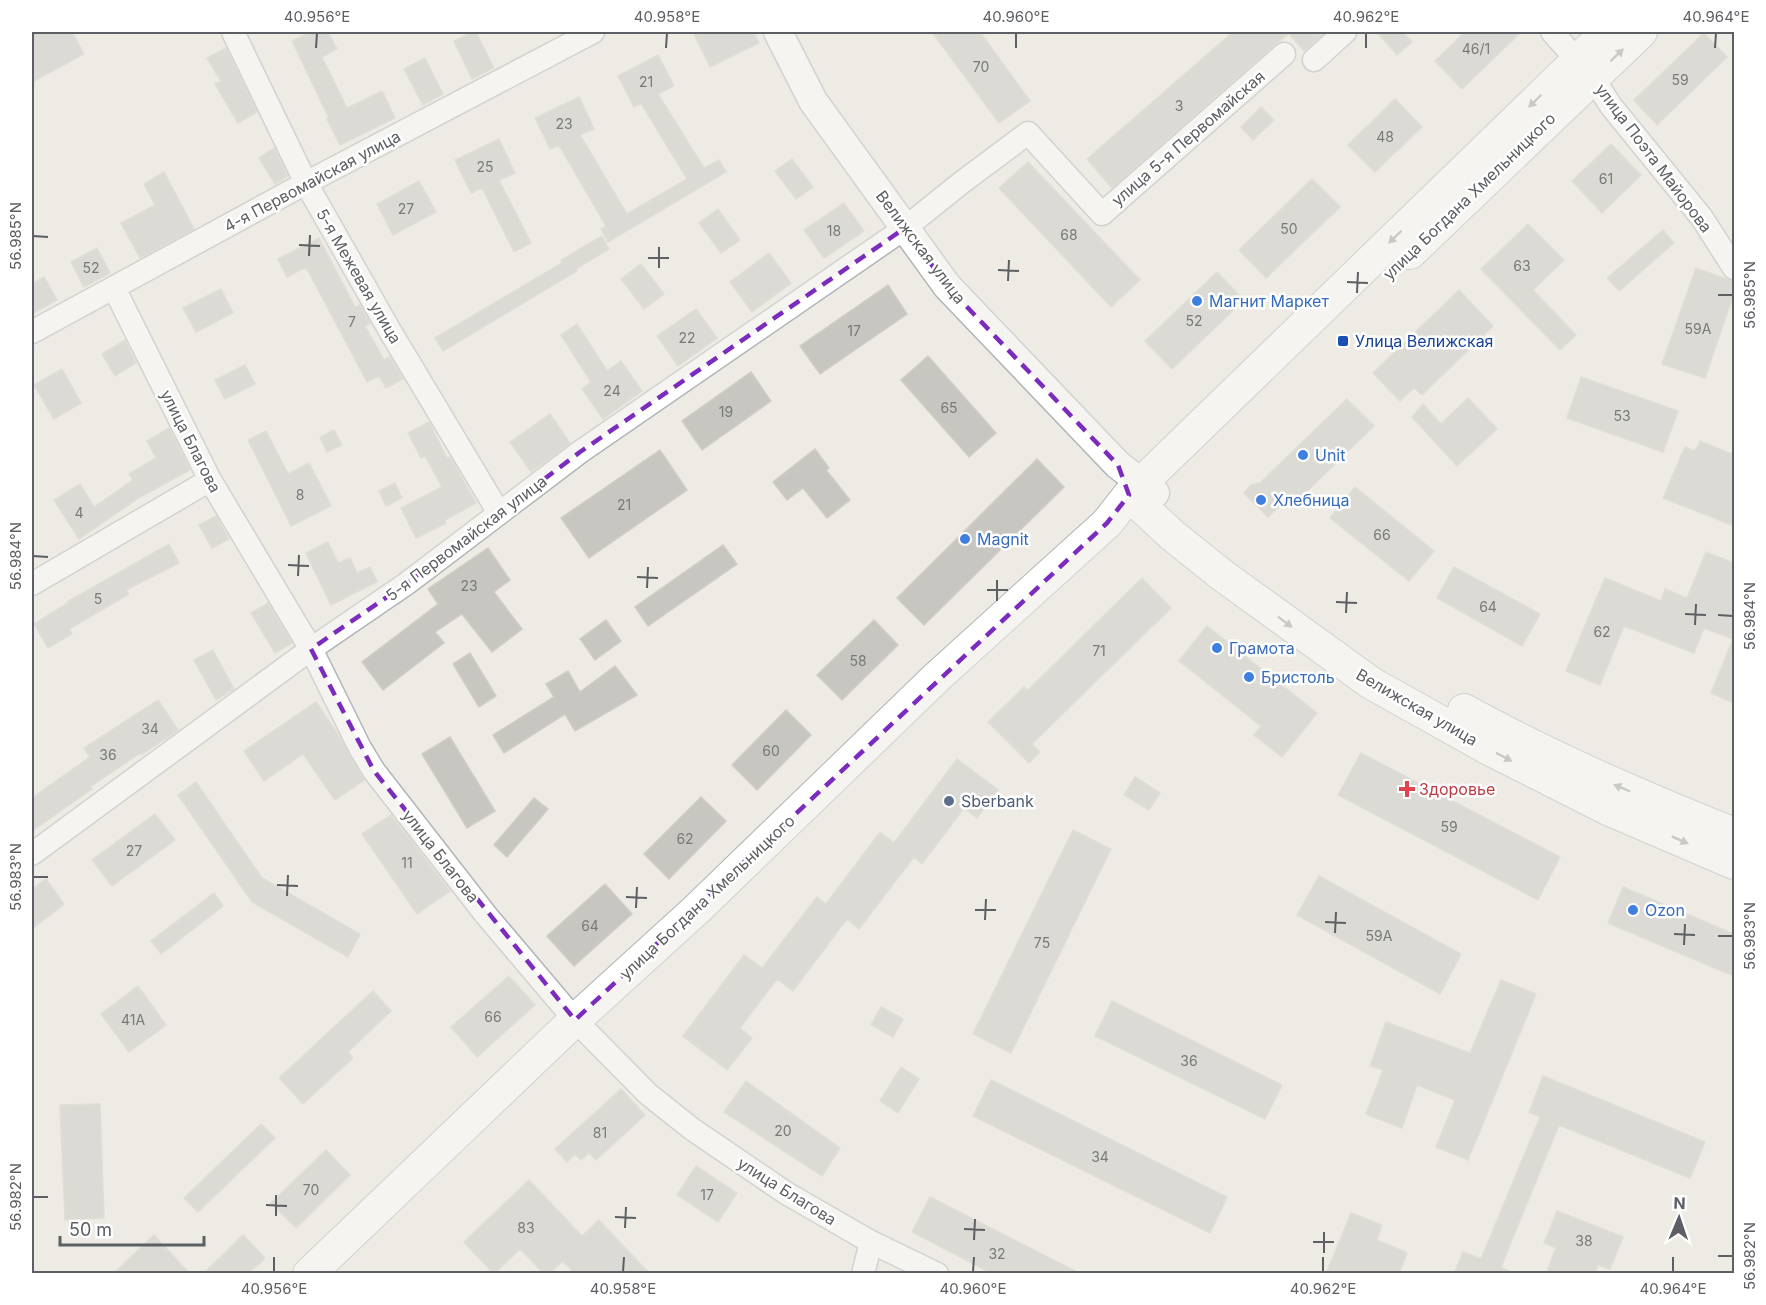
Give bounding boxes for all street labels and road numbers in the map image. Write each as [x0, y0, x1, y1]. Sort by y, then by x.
street label: улица 5-я Первомайская [1107, 66, 1269, 210]
street label: улица Поэта Майорова [1591, 80, 1717, 236]
street label: улица Богдана Хмельницкого [1379, 108, 1559, 284]
street label: 4-я Первомайская улица [220, 126, 404, 236]
street label: Велижская улица [872, 186, 970, 308]
street label: 5-я Межевая улица [312, 205, 406, 347]
street label: улица Благова [156, 386, 226, 496]
street label: 5-я Первомайская улица [382, 471, 550, 605]
street label: Велижская улица [1353, 664, 1481, 750]
street label: улица Благова [398, 805, 484, 907]
street label: улица Богдана Хмельницкого [615, 810, 799, 984]
street label: улица Благова [734, 1153, 840, 1229]

